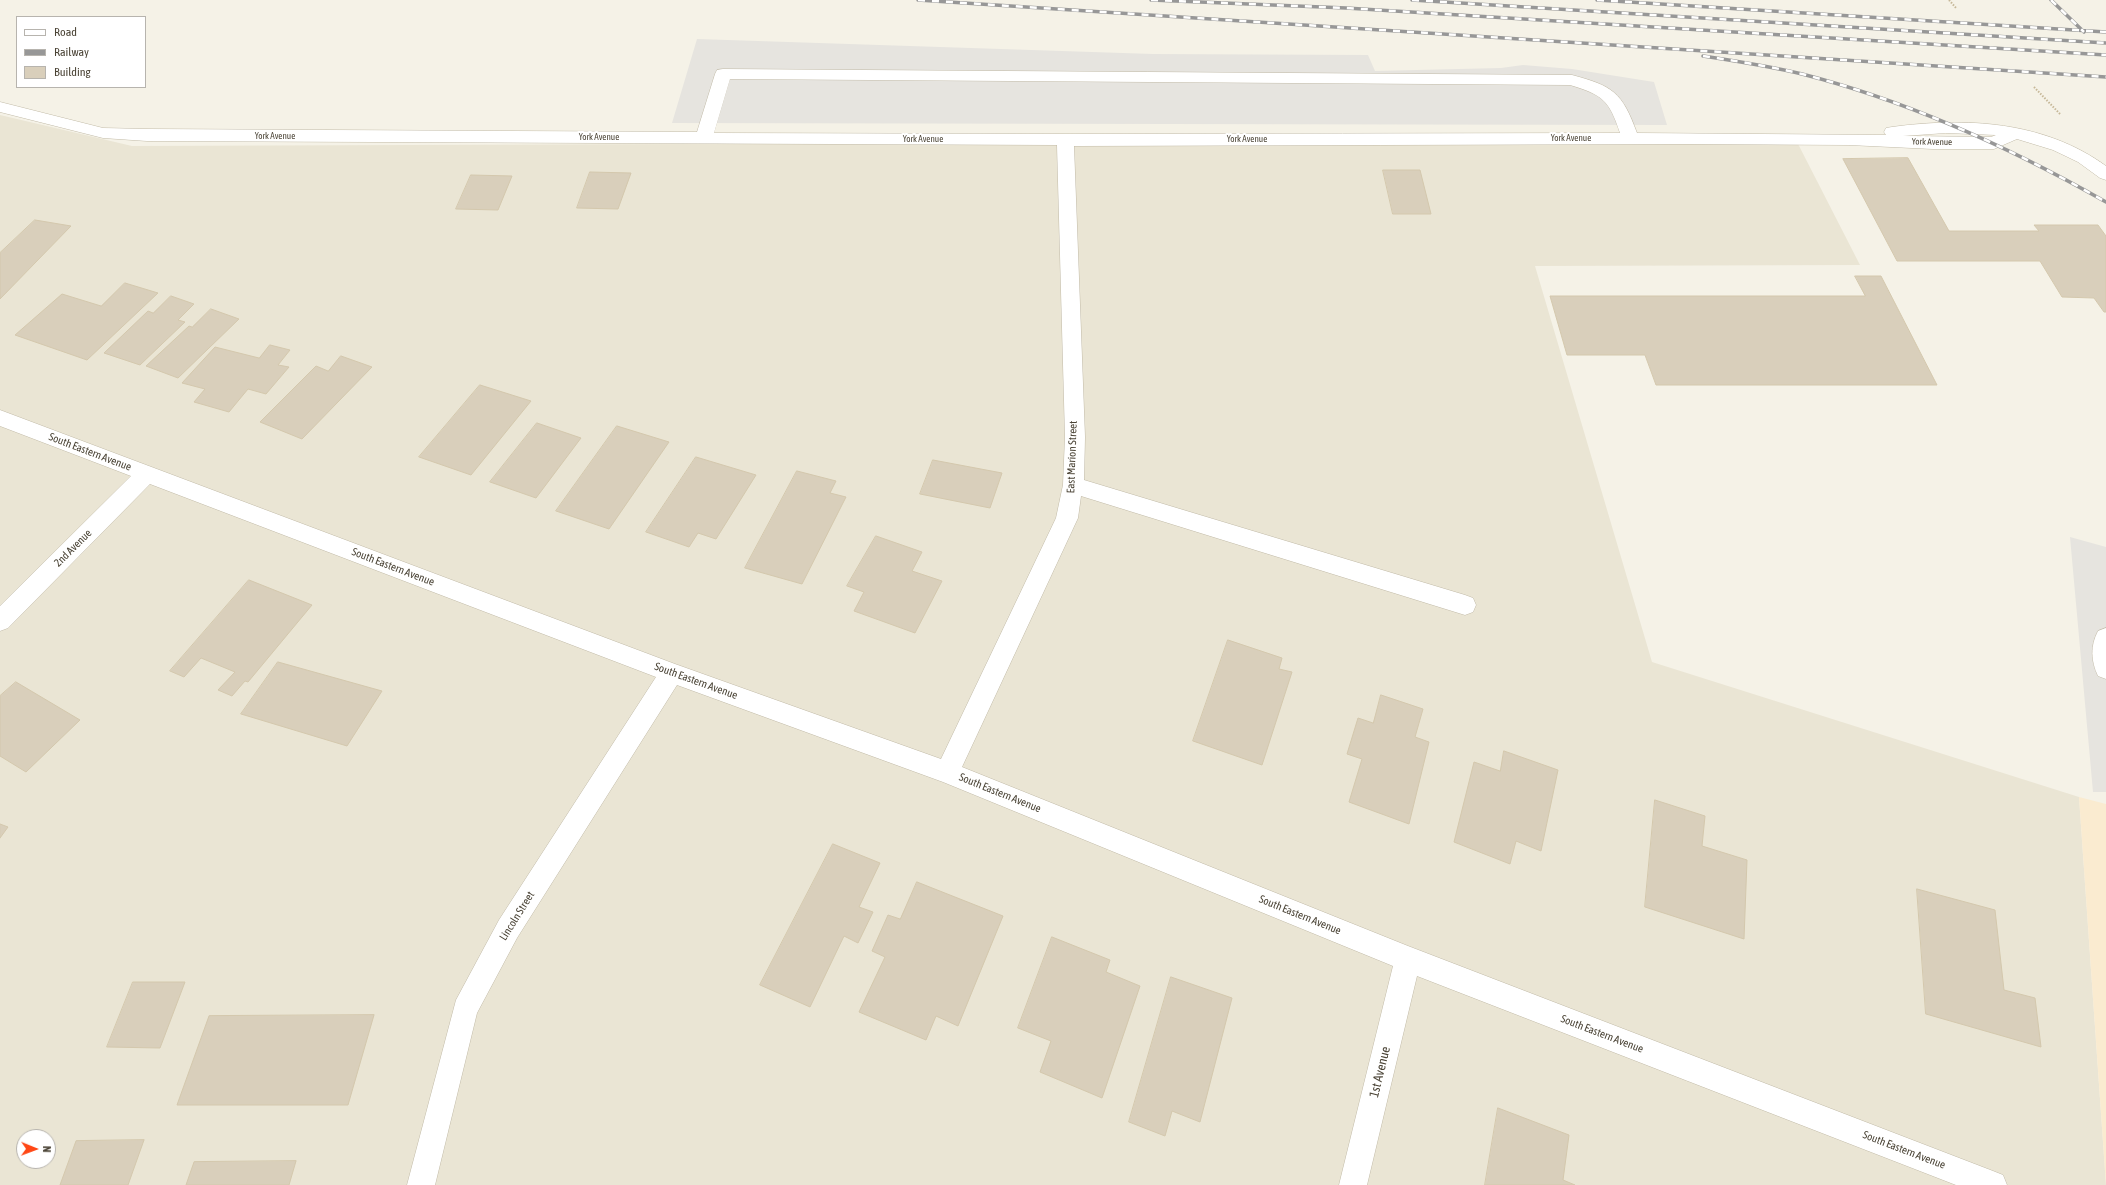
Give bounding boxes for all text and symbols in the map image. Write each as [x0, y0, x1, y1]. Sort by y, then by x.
legend [16, 16, 146, 88]
text: Road [54, 25, 77, 39]
text: Railway [54, 45, 89, 59]
text: Building [54, 65, 91, 79]
street label: York Avenue [255, 131, 295, 141]
street label: York Avenue [579, 132, 619, 142]
street label: York Avenue [1551, 133, 1591, 143]
street label: York Avenue [903, 134, 943, 144]
street label: York Avenue [1227, 134, 1267, 144]
street label: York Avenue [1912, 136, 1952, 148]
street label: East Marion Street [1064, 420, 1080, 494]
street label: South Eastern Avenue [47, 430, 133, 474]
street label: 2nd Avenue [51, 526, 95, 570]
street label: South Eastern Avenue [350, 545, 436, 589]
street label: South Eastern Avenue [653, 660, 739, 702]
street label: South Eastern Avenue [957, 771, 1043, 815]
street label: Lincoln Street [497, 889, 537, 943]
street label: South Eastern Avenue [1257, 893, 1343, 937]
street label: South Eastern Avenue [1559, 1012, 1645, 1056]
street label: 1st Avenue [1366, 1045, 1394, 1099]
street label: South Eastern Avenue [1861, 1128, 1947, 1172]
north arrow [16, 1129, 56, 1169]
text: N [41, 1146, 53, 1153]

